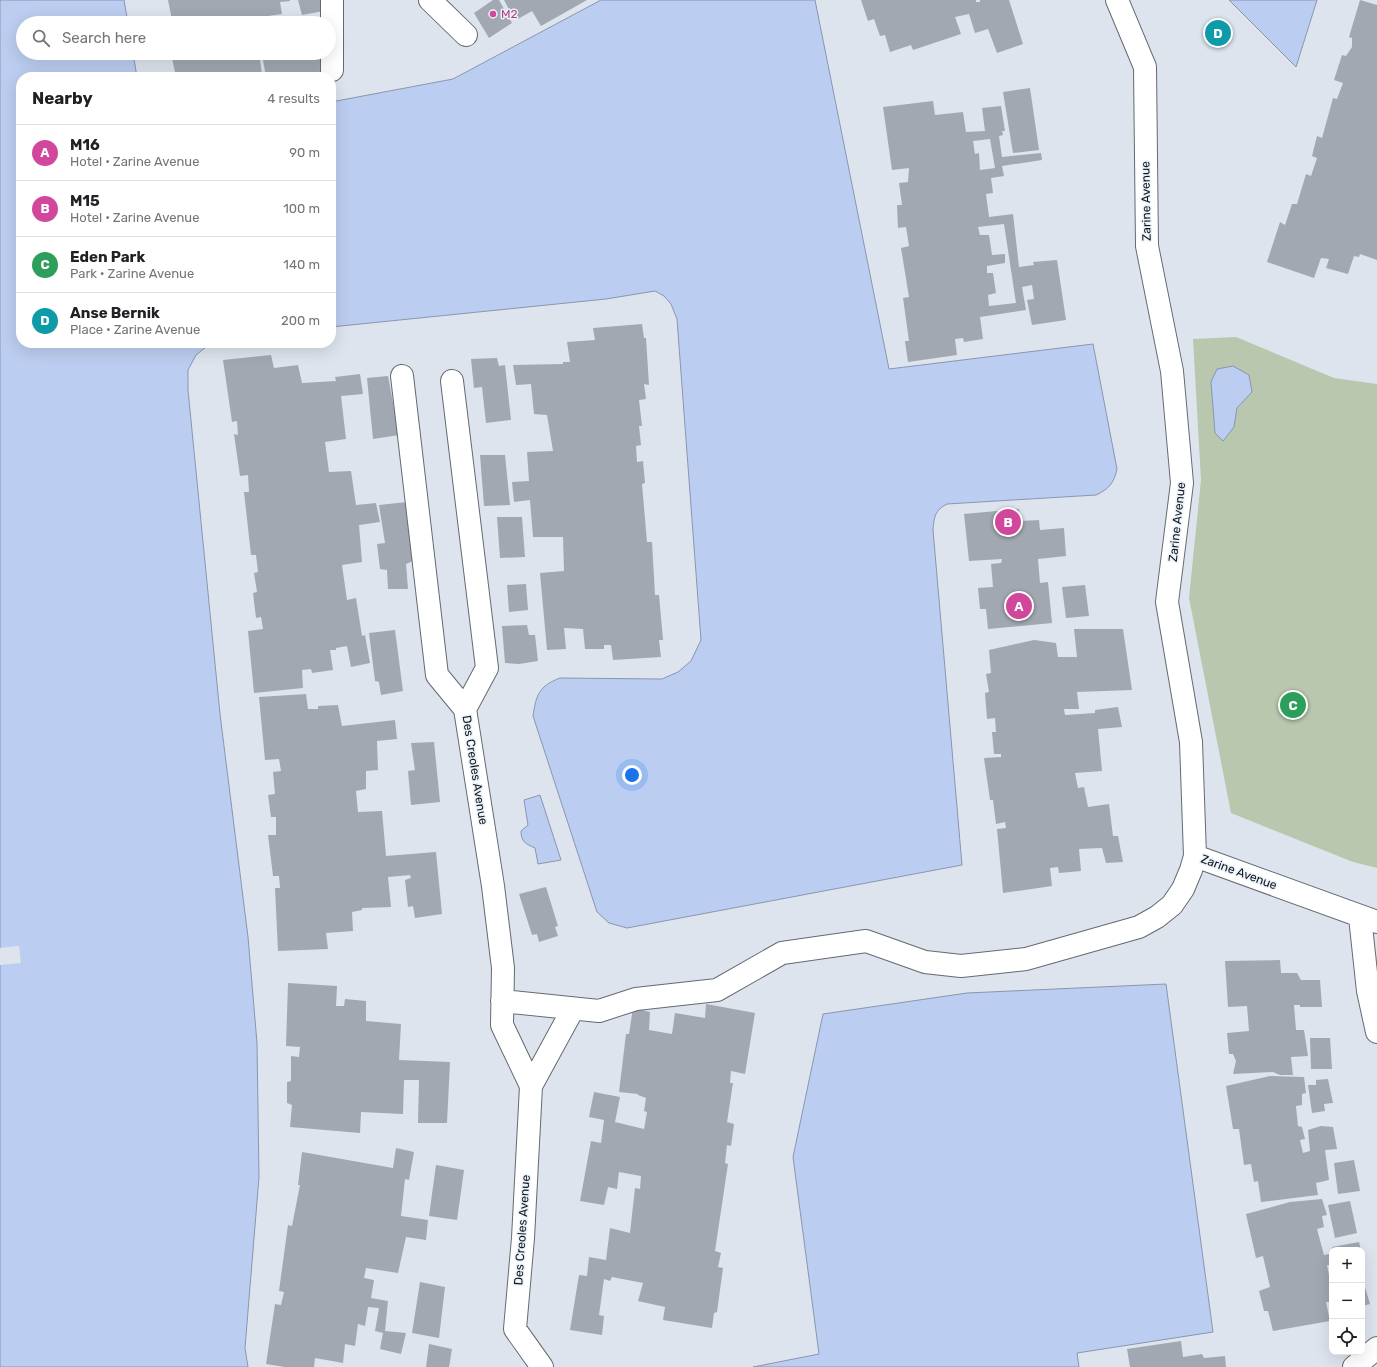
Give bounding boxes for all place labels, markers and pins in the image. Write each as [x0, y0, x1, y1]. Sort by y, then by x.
place label: M2 [501, 7, 518, 21]
marker: M2 [488, 9, 498, 19]
pin: D [1205, 18, 1231, 48]
pin: B [995, 507, 1021, 537]
pin: A [1006, 591, 1032, 621]
pin: C [1280, 690, 1306, 720]

